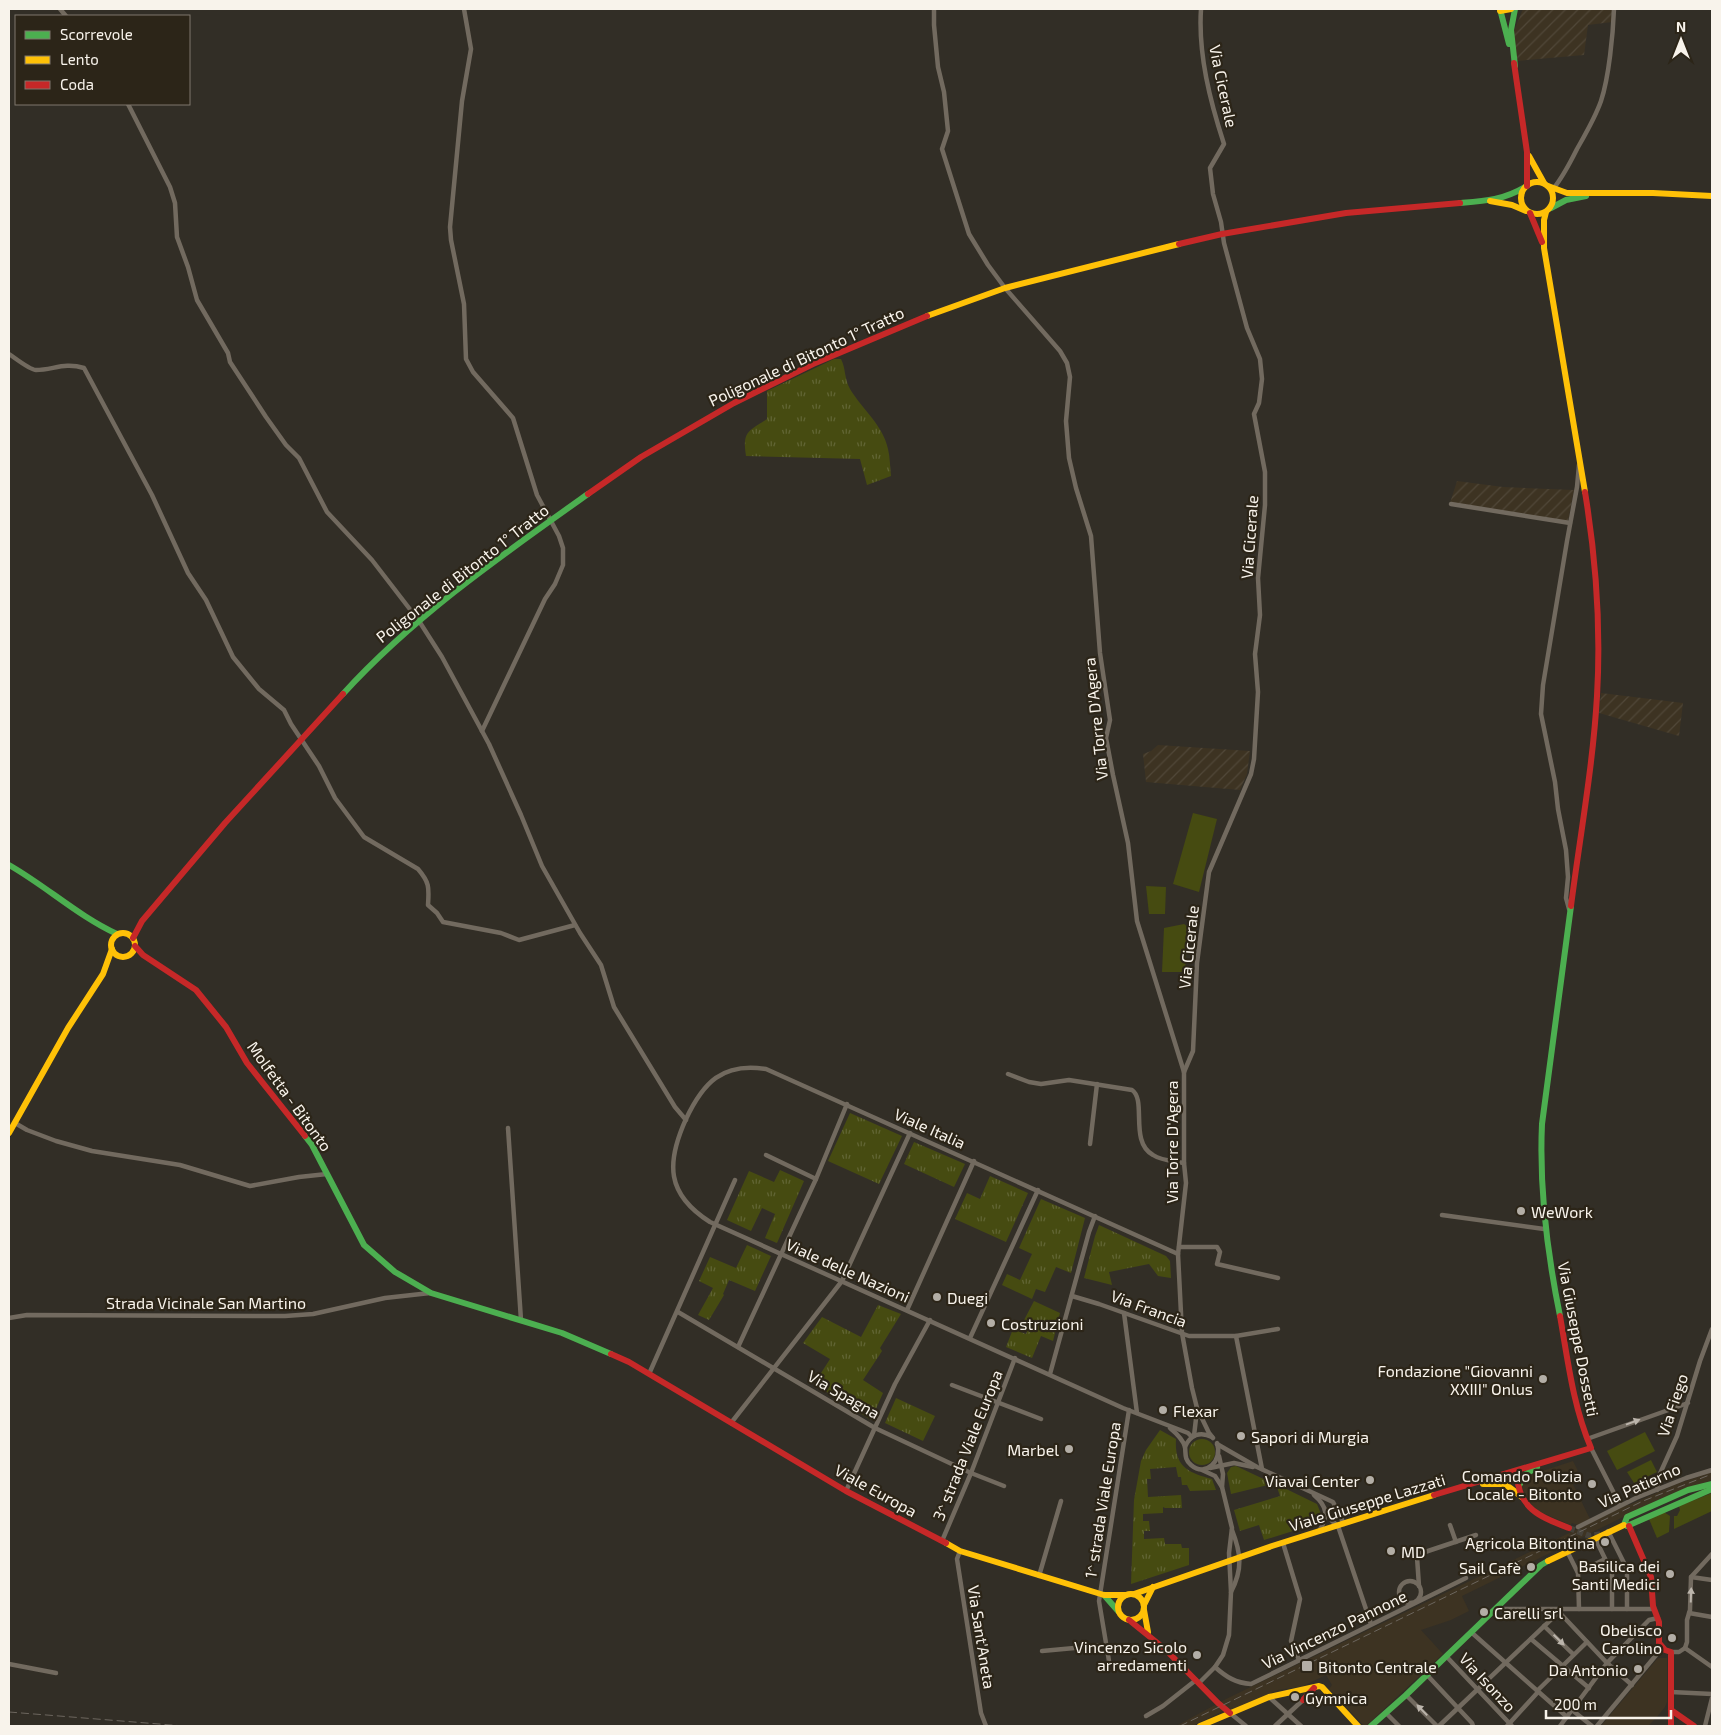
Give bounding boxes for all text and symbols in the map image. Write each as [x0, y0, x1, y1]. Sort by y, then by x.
legend [15, 15, 190, 105]
north arrow [1656, 15, 1706, 65]
text: N [1676, 18, 1686, 35]
text: Scorrevole [60, 25, 133, 43]
street label: Via Cicerale [1206, 43, 1242, 129]
text: Lento [60, 50, 99, 68]
text: Coda [60, 75, 94, 93]
street label: Poligonale di Bitonto 1° Tratto [705, 302, 907, 410]
street label: Via Cicerale [1237, 494, 1261, 580]
street label: Poligonale di Bitonto 1° Tratto [372, 500, 552, 646]
street label: Via Torre D'Agera [1079, 657, 1111, 781]
street label: Via Cicerale [1174, 904, 1202, 990]
street label: Molfetta - Bitonto [244, 1037, 336, 1155]
street label: Via Torre D'Agera [1162, 1080, 1181, 1204]
street label: Viale Italia [891, 1104, 969, 1152]
place label: WeWork [1531, 1202, 1593, 1221]
marker: WeWork [1515, 1205, 1527, 1217]
street label: Viale delle Nazioni [783, 1234, 913, 1306]
street label: Via Giuseppe Dossetti [1555, 1260, 1603, 1418]
street label: Via Francia [1108, 1285, 1190, 1331]
place label: Duegi [947, 1288, 988, 1307]
marker: Duegi [931, 1291, 943, 1303]
street label: Strada Vicinale San Martino [106, 1293, 306, 1312]
place label: Costruzioni [1001, 1314, 1083, 1333]
marker: Costruzioni [985, 1317, 997, 1329]
place label: Fondazione "Giovanni XXIII" Onlus [1377, 1361, 1533, 1398]
street label: Via Spagna [805, 1366, 883, 1422]
street label: 3^ strada Viale Europa [928, 1367, 1006, 1523]
street label: Via Fiego [1653, 1371, 1691, 1439]
marker: Fondazione "Giovanni XXIII" Onlus [1537, 1373, 1549, 1385]
place label: Flexar [1173, 1401, 1219, 1420]
marker: Flexar [1157, 1404, 1169, 1416]
one-way arrow [1625, 1418, 1640, 1425]
street label: 1^ strada Viale Europa [1080, 1420, 1124, 1580]
place label: Sapori di Murgia [1251, 1427, 1369, 1446]
marker: Sapori di Murgia [1235, 1430, 1247, 1442]
place label: Marbel [1007, 1440, 1059, 1459]
marker: Marbel [1063, 1443, 1075, 1455]
street label: Via Patierno [1595, 1458, 1683, 1512]
street label: Viale Europa [832, 1460, 920, 1520]
place label: Comando Polizia Locale - Bitonto [1462, 1466, 1582, 1503]
street label: Viale Giuseppe Lazzati [1287, 1469, 1447, 1535]
place label: Viavai Center [1265, 1471, 1361, 1490]
marker: Viavai Center [1364, 1474, 1376, 1486]
marker: Comando Polizia Locale - Bitonto [1586, 1478, 1598, 1490]
place label: Agricola Bitontina [1465, 1533, 1595, 1552]
marker: Agricola Bitontina [1599, 1536, 1611, 1548]
place label: MD [1401, 1542, 1426, 1561]
marker: MD [1385, 1545, 1397, 1557]
place label: Basilica dei Santi Medici [1572, 1556, 1660, 1593]
place label: Sail Cafè [1459, 1558, 1521, 1577]
marker: Sail Cafè [1525, 1561, 1537, 1573]
marker: Basilica dei Santi Medici [1664, 1568, 1676, 1580]
street label: Via Sant'Aneta [964, 1584, 1000, 1690]
street label: Via Vincenzo Pannone [1258, 1586, 1410, 1672]
one-way arrow [1687, 1587, 1695, 1603]
place label: Carelli srl [1494, 1603, 1563, 1622]
marker: Carelli srl [1478, 1606, 1490, 1618]
place label: Obelisco Carolino [1600, 1620, 1662, 1657]
marker: Obelisco Carolino [1666, 1632, 1678, 1644]
one-way arrow [1552, 1634, 1564, 1646]
place label: Vincenzo Sicolo arredamenti [1074, 1637, 1187, 1674]
street label: Via Isonzo [1456, 1648, 1520, 1716]
marker: Vincenzo Sicolo arredamenti [1191, 1649, 1203, 1661]
place label: Bitonto Centrale [1318, 1657, 1437, 1676]
marker: Bitonto Centrale [1300, 1659, 1314, 1673]
place label: Da Antonio [1549, 1660, 1628, 1679]
marker: Da Antonio [1632, 1663, 1644, 1675]
place label: Gymnica [1305, 1688, 1367, 1707]
scale bar [1546, 1688, 1671, 1720]
marker: Gymnica [1289, 1691, 1301, 1703]
text: 200 m [1554, 1695, 1597, 1713]
one-way arrow [1416, 1705, 1428, 1717]

